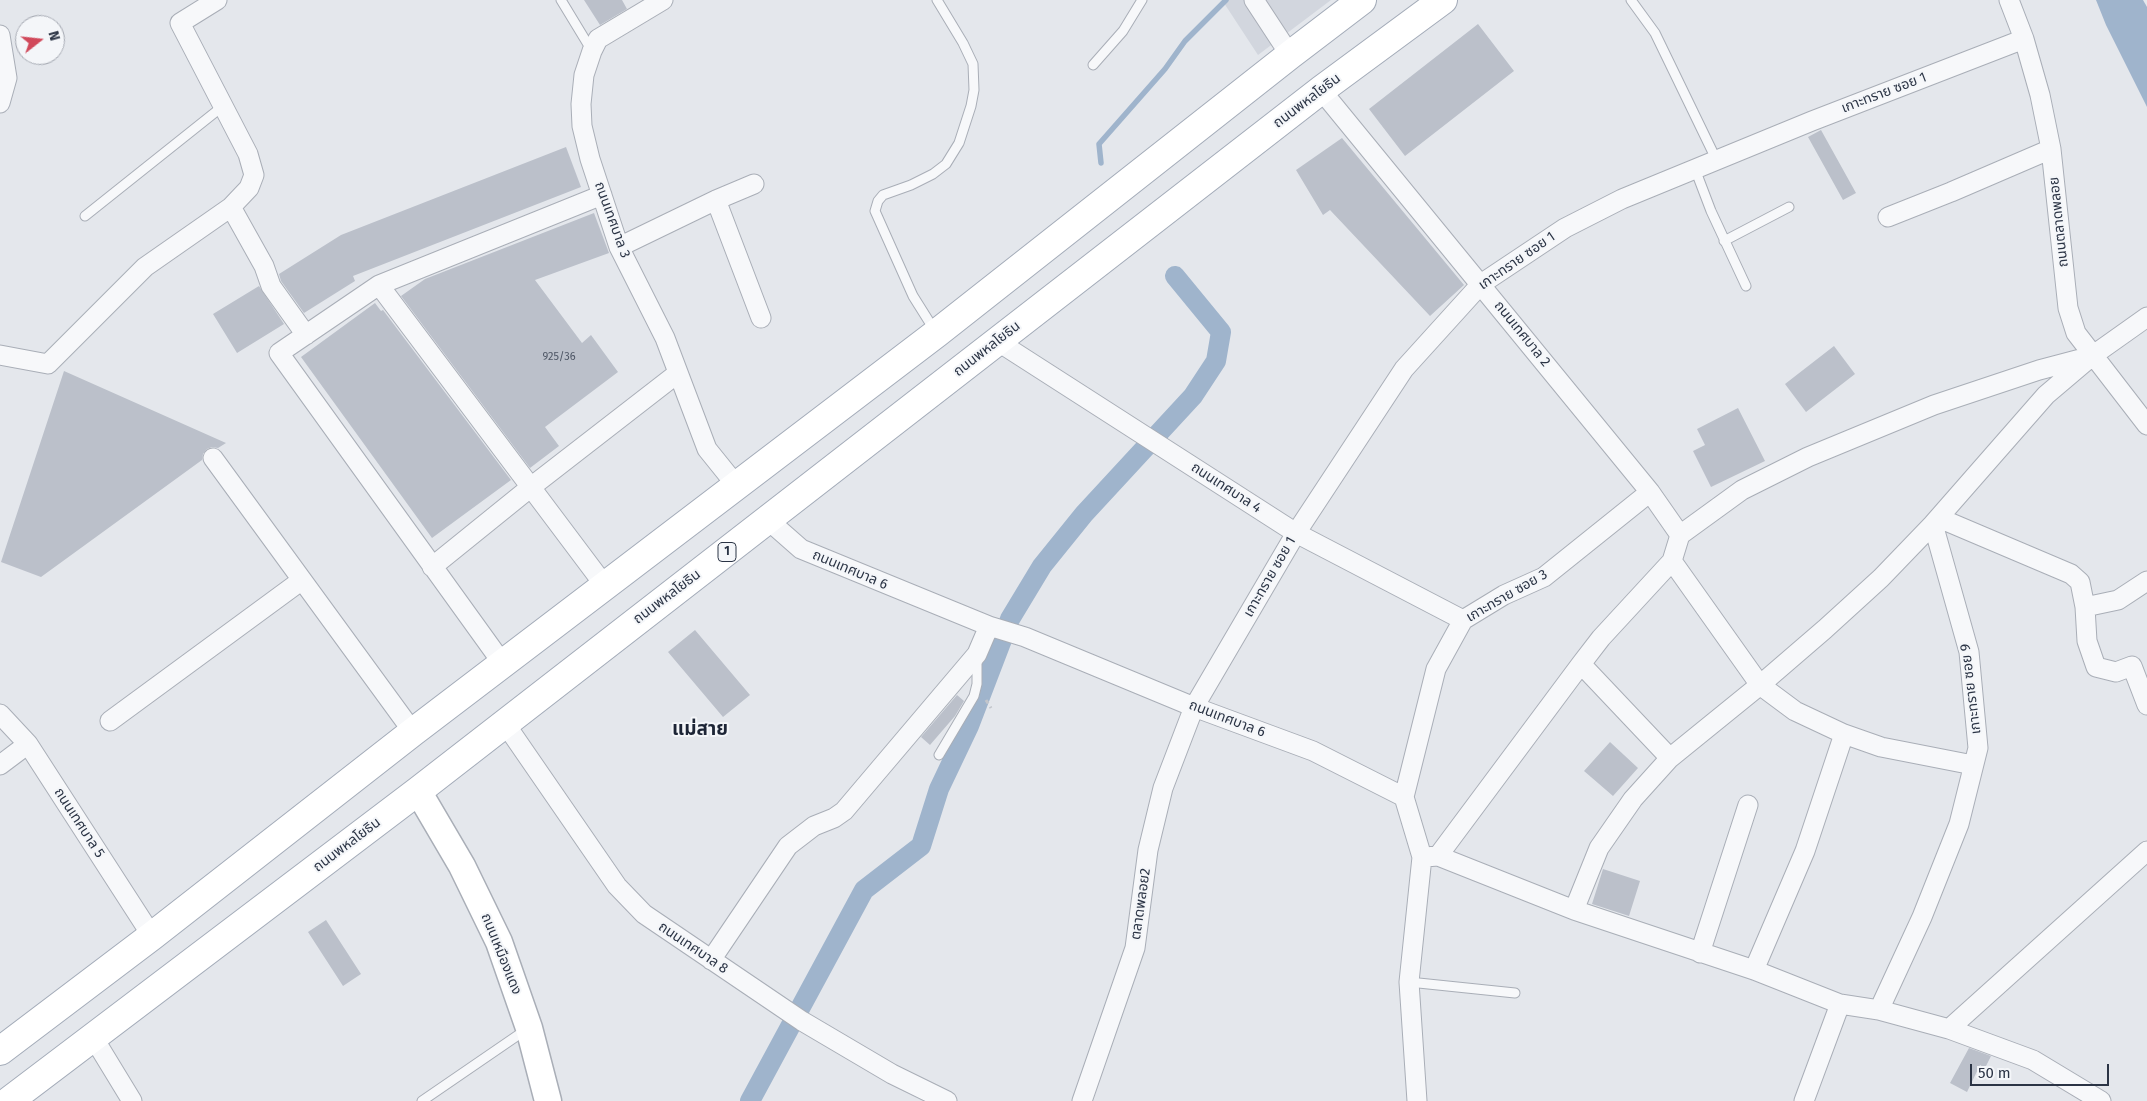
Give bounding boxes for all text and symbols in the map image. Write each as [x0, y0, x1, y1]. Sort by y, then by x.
north arrow [15, 15, 65, 65]
text: N [44, 29, 63, 43]
street label: เกาะทราย ซอย 1 [1839, 69, 1929, 117]
street label: ถนนพหลโยธิน [1270, 70, 1344, 132]
street label: ถนนตลาดพลอย [2046, 176, 2072, 268]
street label: ถนนเทศบาล 3 [590, 180, 634, 260]
street label: เกาะทราย ซอย 1 [1475, 228, 1559, 294]
street label: ถนนเทศบาล 2 [1490, 298, 1554, 370]
street label: ถนนพหลโยธิน [950, 318, 1024, 380]
house number: 925/36 [542, 350, 576, 364]
street label: ถนนเทศบาล 4 [1188, 459, 1264, 517]
street label: เกาะทราย ซอย 1 [1240, 534, 1300, 620]
road number: 1 [718, 542, 736, 562]
street label: ถนนเทศบาล 6 [810, 547, 890, 593]
street label: ถนนพหลโยธิน [630, 566, 704, 628]
street label: เกาะทราย ซอย 3 [1463, 566, 1551, 626]
street label: เกาะทราย ซอย 9 [1957, 643, 1985, 735]
street label: ถนนเทศบาล 6 [1186, 697, 1268, 741]
district label: แม่สาย [672, 719, 728, 741]
street label: ถนนเทศบาล 5 [50, 785, 108, 861]
street label: ถนนพหลโยธิน [310, 814, 384, 876]
street label: ตลาดพลอย2 [1128, 867, 1154, 941]
street label: ถนนเหมืองแดง [477, 911, 525, 997]
street label: ถนนเทศบาล 8 [655, 919, 731, 977]
scale bar [1972, 1054, 2111, 1086]
text: 50 m [1978, 1064, 2011, 1082]

